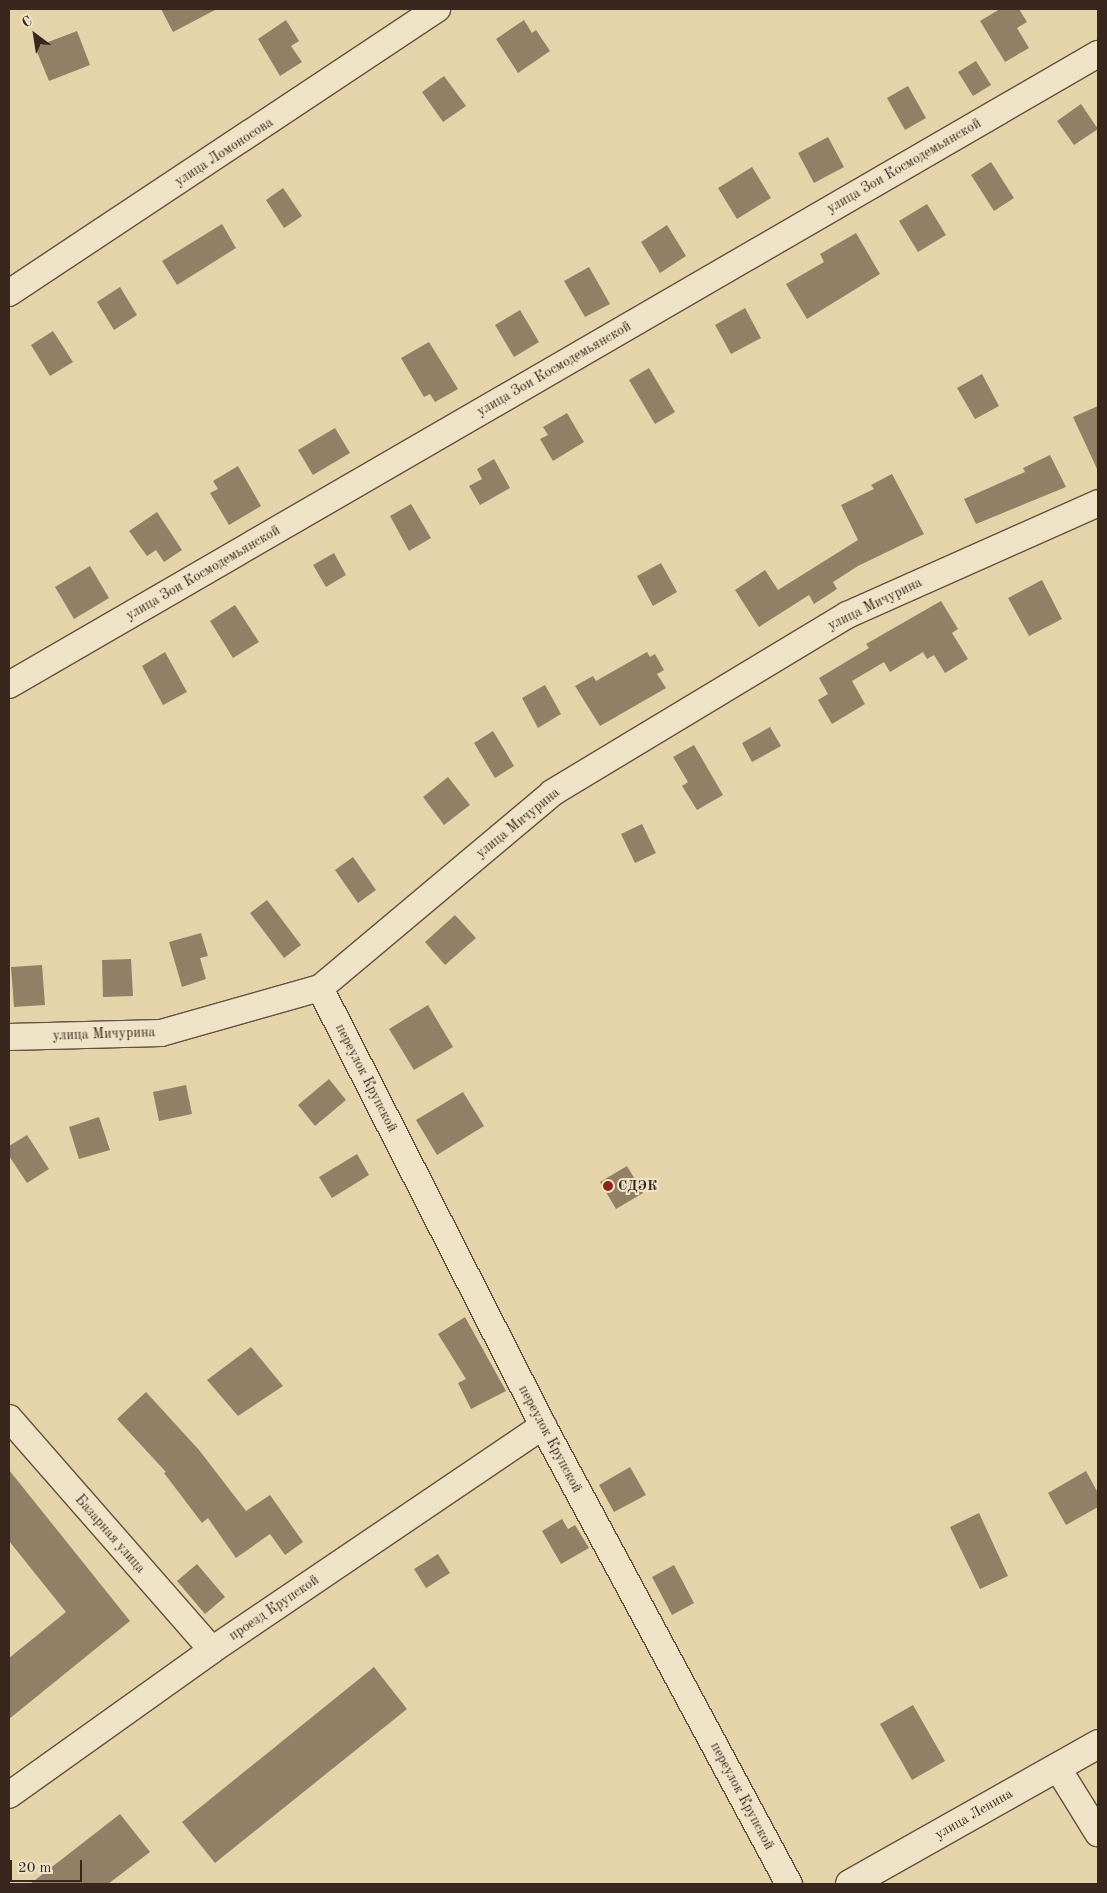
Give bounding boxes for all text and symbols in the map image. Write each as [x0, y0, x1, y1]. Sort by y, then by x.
north arrow [10, 10, 60, 60]
text: С [20, 14, 35, 31]
street label: улица Ломоносова [172, 114, 276, 190]
street label: улица Зои Космодемьянской [824, 115, 984, 217]
street label: улица Зои Космодемьянской [474, 318, 634, 420]
street label: улица Зои Космодемьянской [123, 522, 283, 624]
street label: улица Мичурина [825, 574, 925, 634]
street label: улица Мичурина [473, 784, 563, 862]
street label: переулок Крупской [331, 1021, 401, 1135]
street label: улица Мичурина [52, 1024, 156, 1044]
place label: СДЭК [618, 1178, 657, 1194]
marker: СДЭК [602, 1180, 614, 1192]
street label: переулок Крупской [515, 1382, 585, 1496]
street label: Базарная улица [71, 1491, 149, 1577]
street label: проезд Крупской [226, 1572, 322, 1644]
street label: переулок Крупской [707, 1739, 777, 1853]
street label: улица Ленина [932, 1785, 1016, 1843]
scale bar [12, 1850, 85, 1882]
text: 20 m [18, 1861, 52, 1876]

